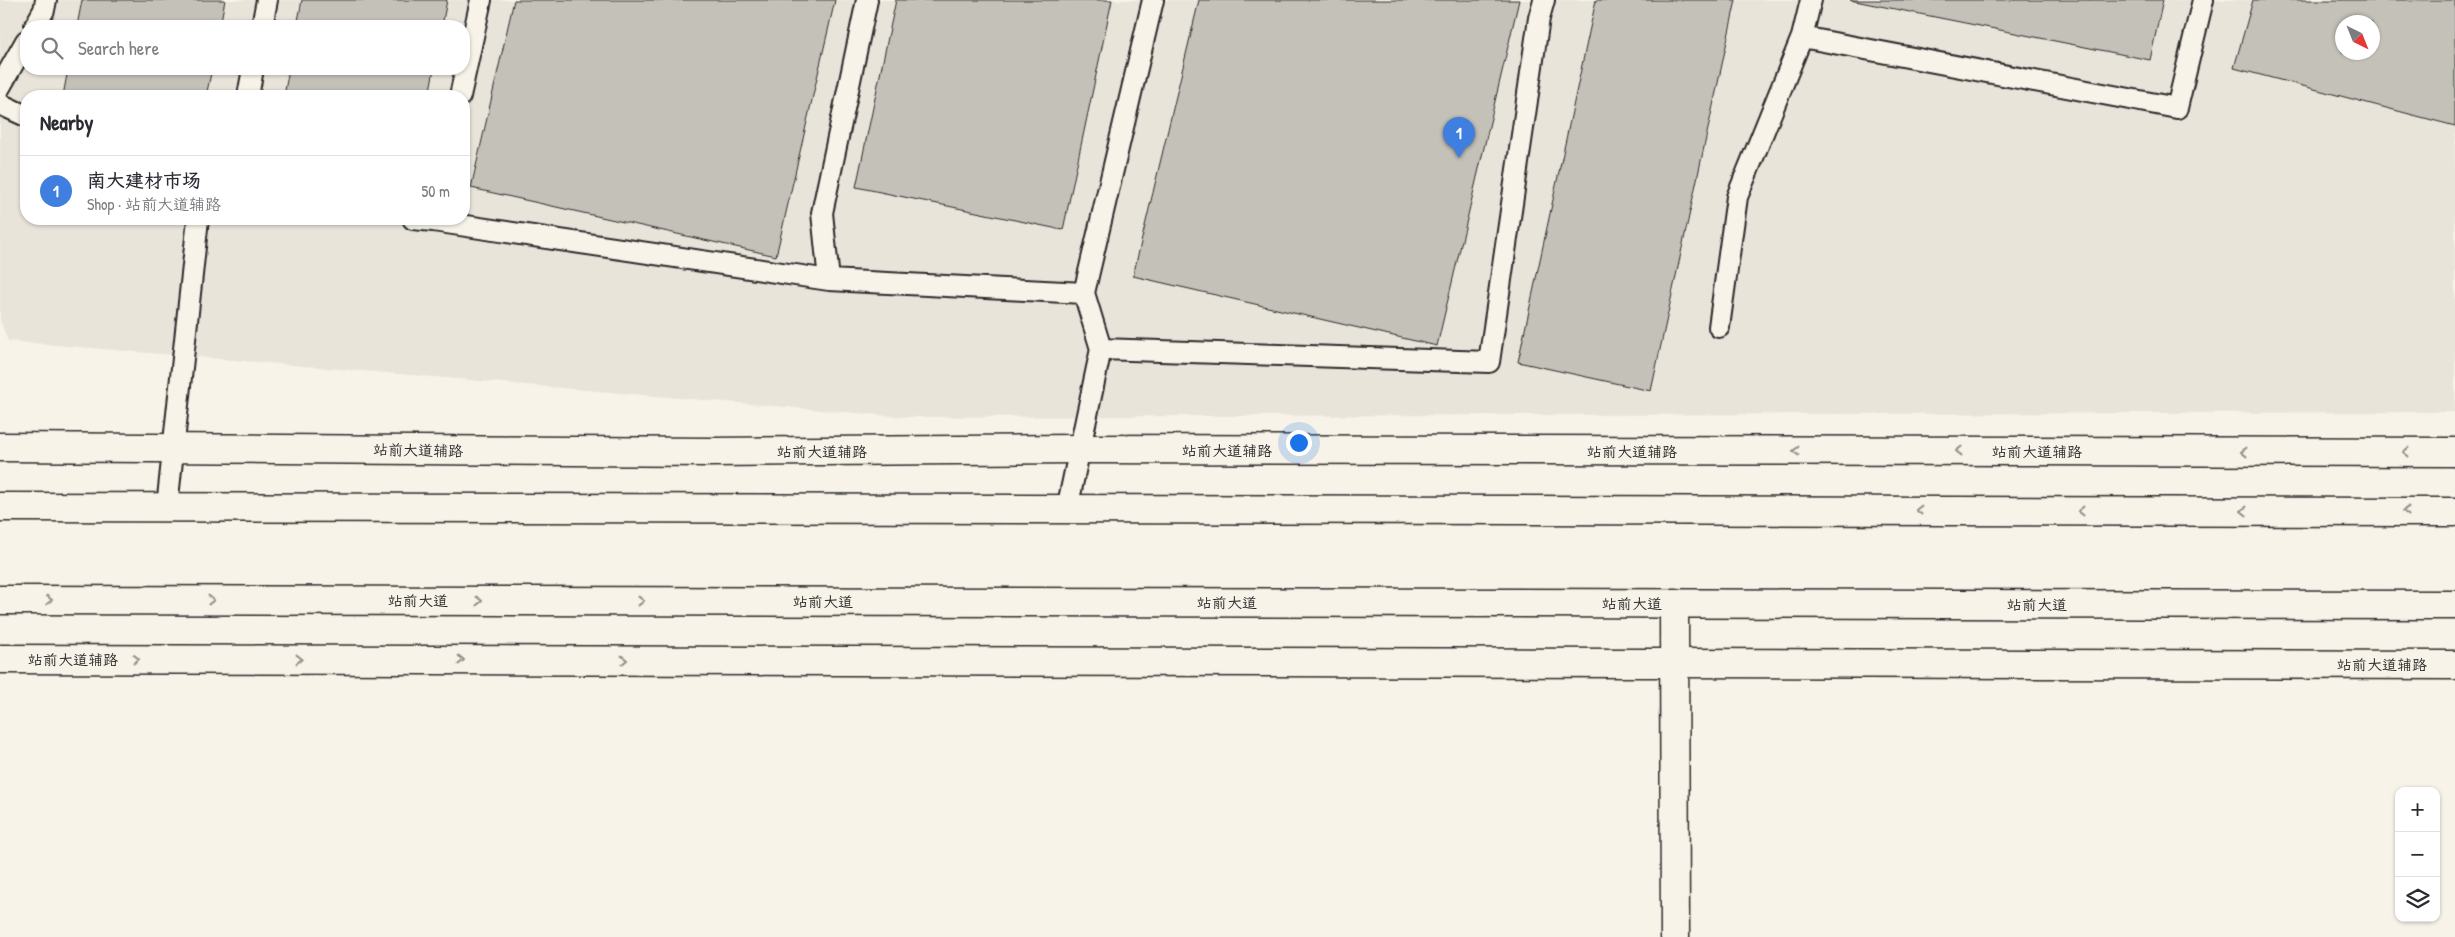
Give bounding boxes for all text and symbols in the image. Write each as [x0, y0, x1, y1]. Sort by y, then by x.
north arrow [2335, 15, 2380, 60]
search box [20, 20, 470, 75]
icon: search [38, 34, 66, 62]
text: Search here [78, 35, 159, 61]
text: Nearby [40, 108, 93, 137]
pin: 1 [1443, 117, 1475, 158]
text: 南大建材市场 [87, 167, 201, 193]
text: 1 [53, 180, 59, 202]
text: 50 m [422, 180, 450, 202]
text: Shop · 站前大道辅路 [87, 193, 221, 215]
your location [1286, 430, 1312, 456]
street label: 站前大道辅路 [373, 439, 463, 461]
street label: 站前大道辅路 [1182, 440, 1272, 461]
street label: 站前大道辅路 [777, 441, 867, 462]
street label: 站前大道辅路 [1587, 441, 1677, 462]
street label: 站前大道辅路 [1992, 441, 2082, 462]
one-way arrow [1792, 446, 1800, 456]
one-way arrow [1955, 446, 1962, 456]
one-way arrow [2240, 447, 2248, 457]
one-way arrow [2402, 447, 2410, 457]
one-way arrow [1915, 505, 1922, 515]
one-way arrow [2077, 506, 2085, 516]
one-way arrow [2240, 506, 2248, 516]
one-way arrow [2402, 506, 2410, 516]
street label: 站前大道 [388, 590, 448, 611]
street label: 站前大道 [793, 591, 853, 612]
street label: 站前大道 [1197, 592, 1257, 613]
street label: 站前大道 [1602, 593, 1662, 614]
street label: 站前大道 [2007, 594, 2067, 615]
one-way arrow [45, 595, 53, 605]
one-way arrow [208, 595, 215, 605]
one-way arrow [475, 596, 483, 606]
one-way arrow [638, 596, 645, 606]
street label: 站前大道辅路 [28, 649, 118, 670]
one-way arrow [132, 654, 140, 664]
one-way arrow [295, 654, 303, 664]
street label: 站前大道辅路 [2337, 654, 2427, 675]
one-way arrow [458, 655, 465, 665]
one-way arrow [620, 655, 628, 665]
map controls [2395, 787, 2440, 922]
button: + [2395, 787, 2440, 832]
button: − [2395, 832, 2440, 877]
button: layers [2395, 877, 2440, 922]

